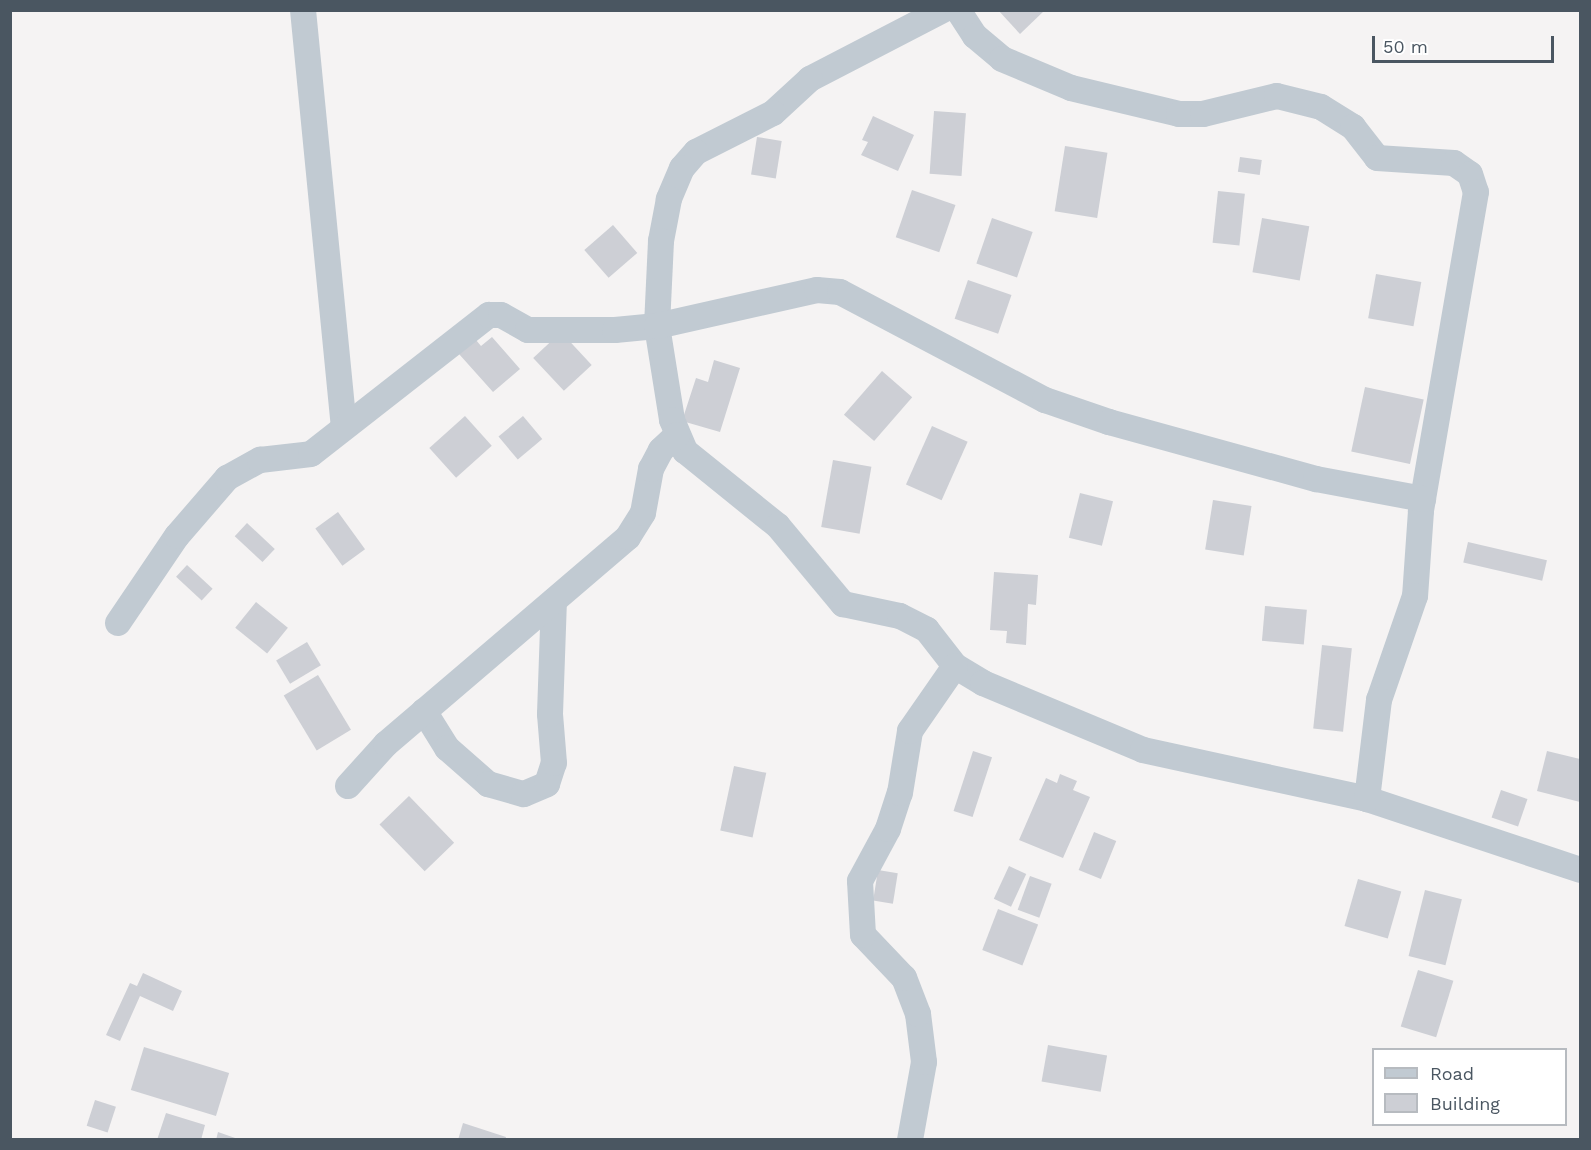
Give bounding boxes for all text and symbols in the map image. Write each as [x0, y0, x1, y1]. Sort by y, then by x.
scale bar [1375, 24, 1556, 62]
text: 50 m [1383, 36, 1428, 57]
legend [1372, 1048, 1567, 1126]
text: Road [1430, 1063, 1474, 1084]
text: Building [1430, 1093, 1500, 1114]

